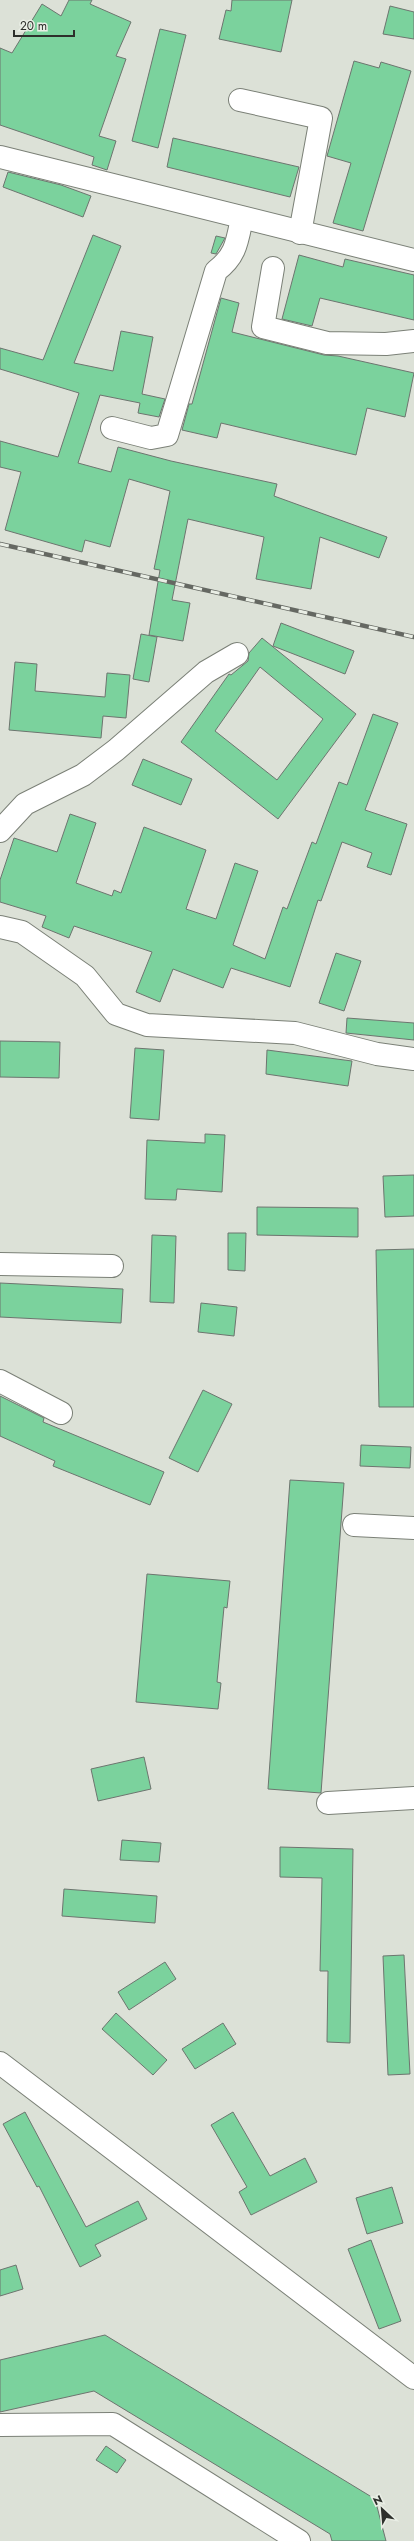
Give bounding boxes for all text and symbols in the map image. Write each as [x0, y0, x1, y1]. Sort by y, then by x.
scale bar [14, 12, 74, 38]
text: 20 m [20, 17, 47, 35]
north arrow [362, 2489, 402, 2529]
text: N [370, 2491, 385, 2509]

